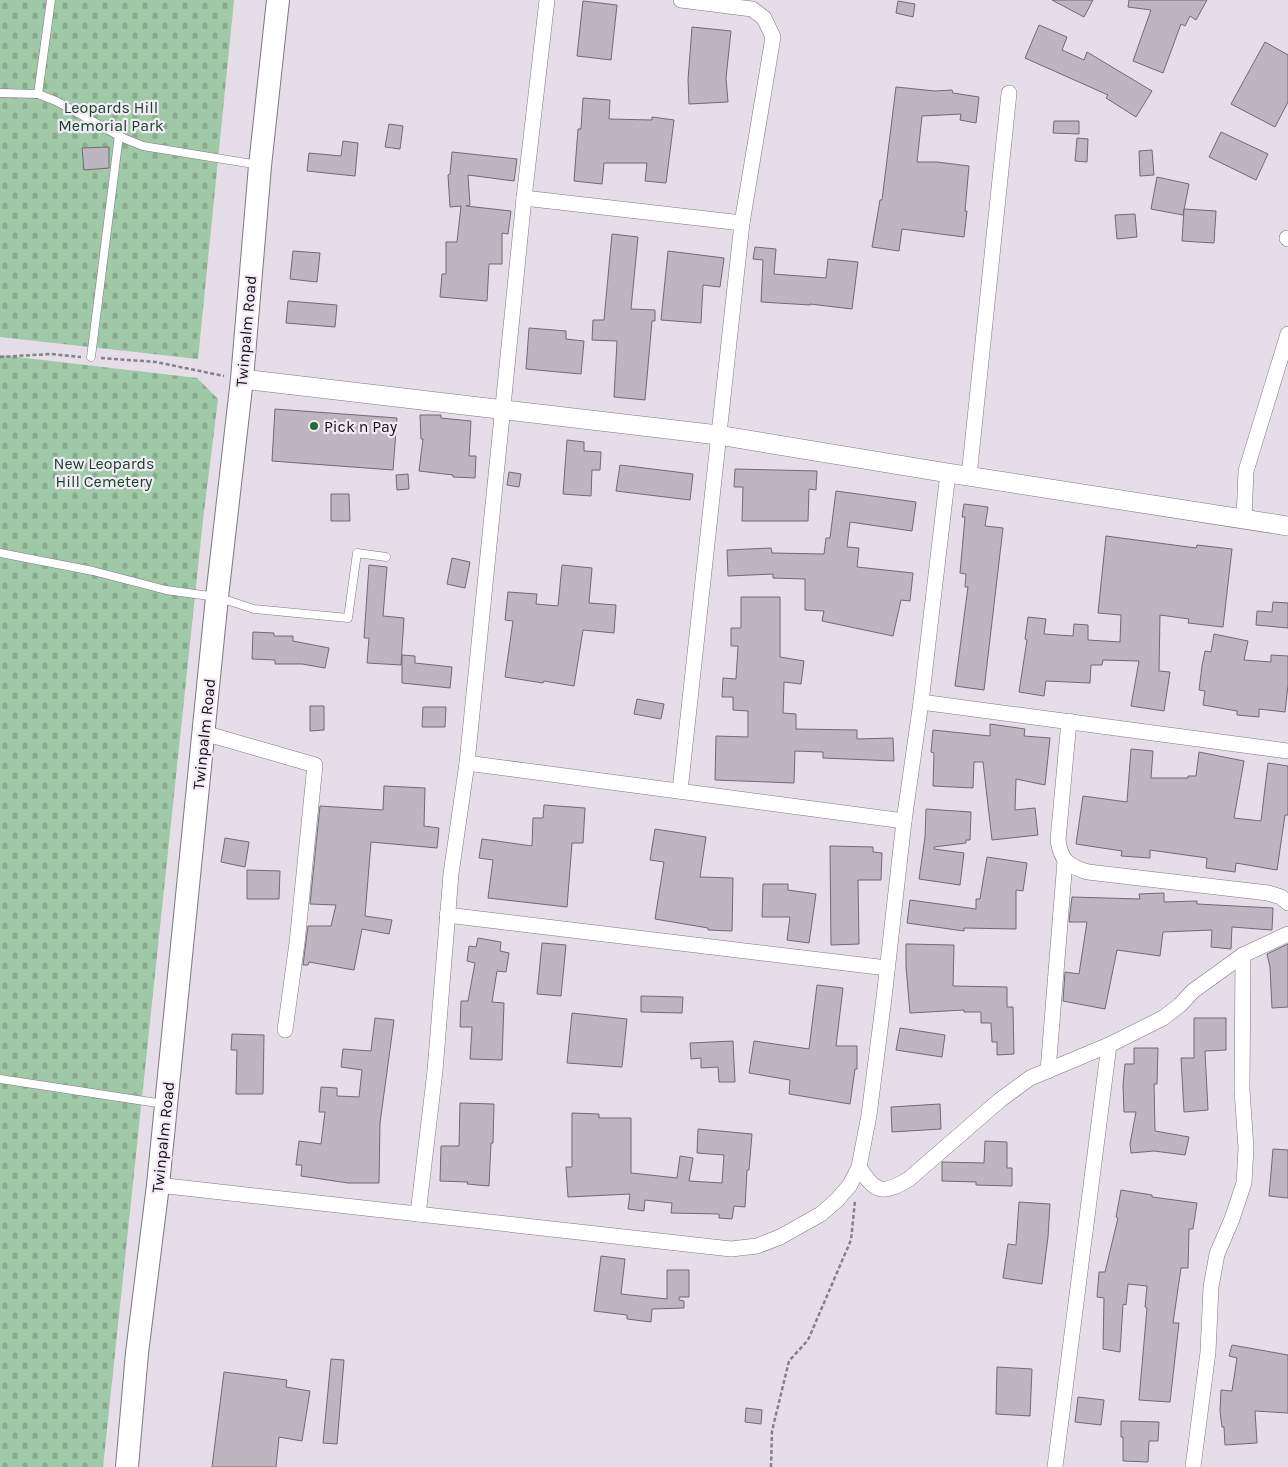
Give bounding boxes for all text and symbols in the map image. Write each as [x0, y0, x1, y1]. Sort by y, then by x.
park label: Leopards Hill Memorial Park [58, 98, 164, 135]
street label: Twinpalm Road [232, 274, 260, 388]
place label: Pick n Pay [324, 417, 398, 436]
marker: Pick n Pay [308, 420, 320, 432]
park label: New Leopards Hill Cemetery [54, 454, 154, 491]
street label: Twinpalm Road [189, 677, 219, 791]
street label: Twinpalm Road [148, 1080, 178, 1194]

